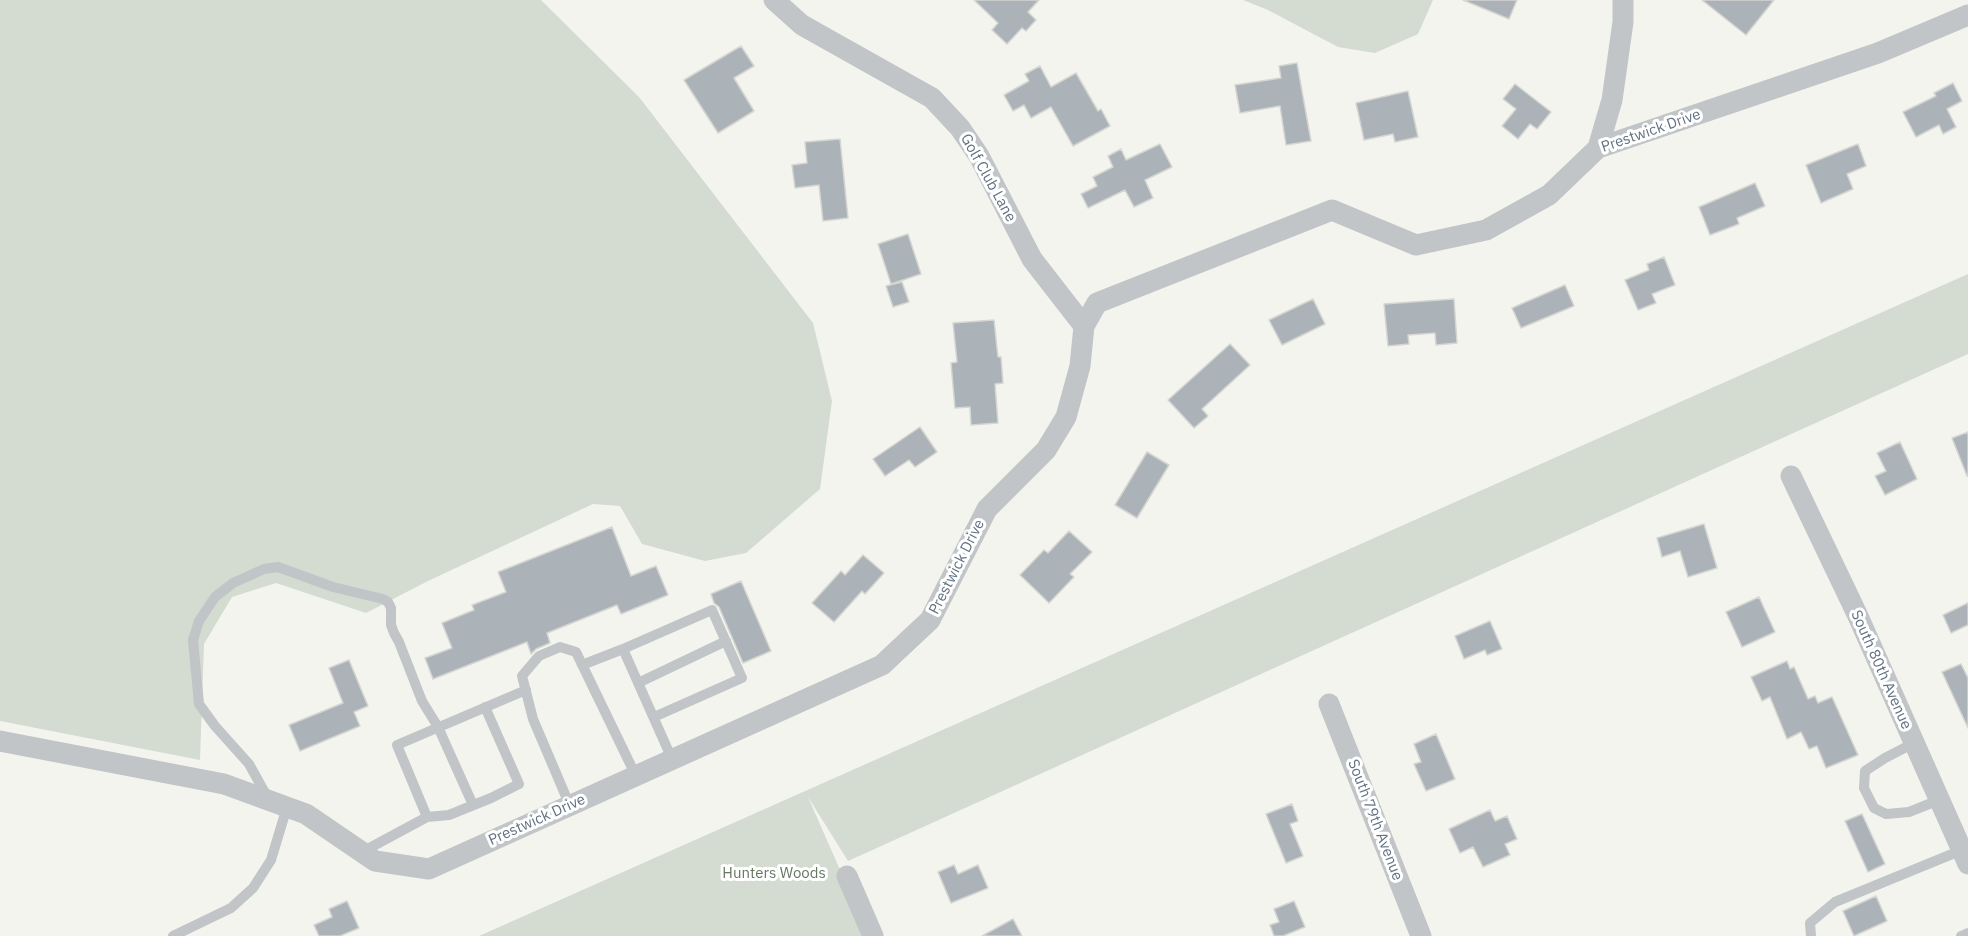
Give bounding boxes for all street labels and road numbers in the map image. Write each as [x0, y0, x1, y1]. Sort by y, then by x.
street label: Prestwick Drive [1599, 106, 1703, 156]
street label: Golf Club Lane [956, 131, 1020, 225]
street label: Prestwick Drive [925, 517, 989, 617]
street label: South 80th Avenue [1847, 608, 1915, 732]
street label: South 79th Avenue [1344, 757, 1406, 883]
street label: Prestwick Drive [486, 791, 588, 849]

